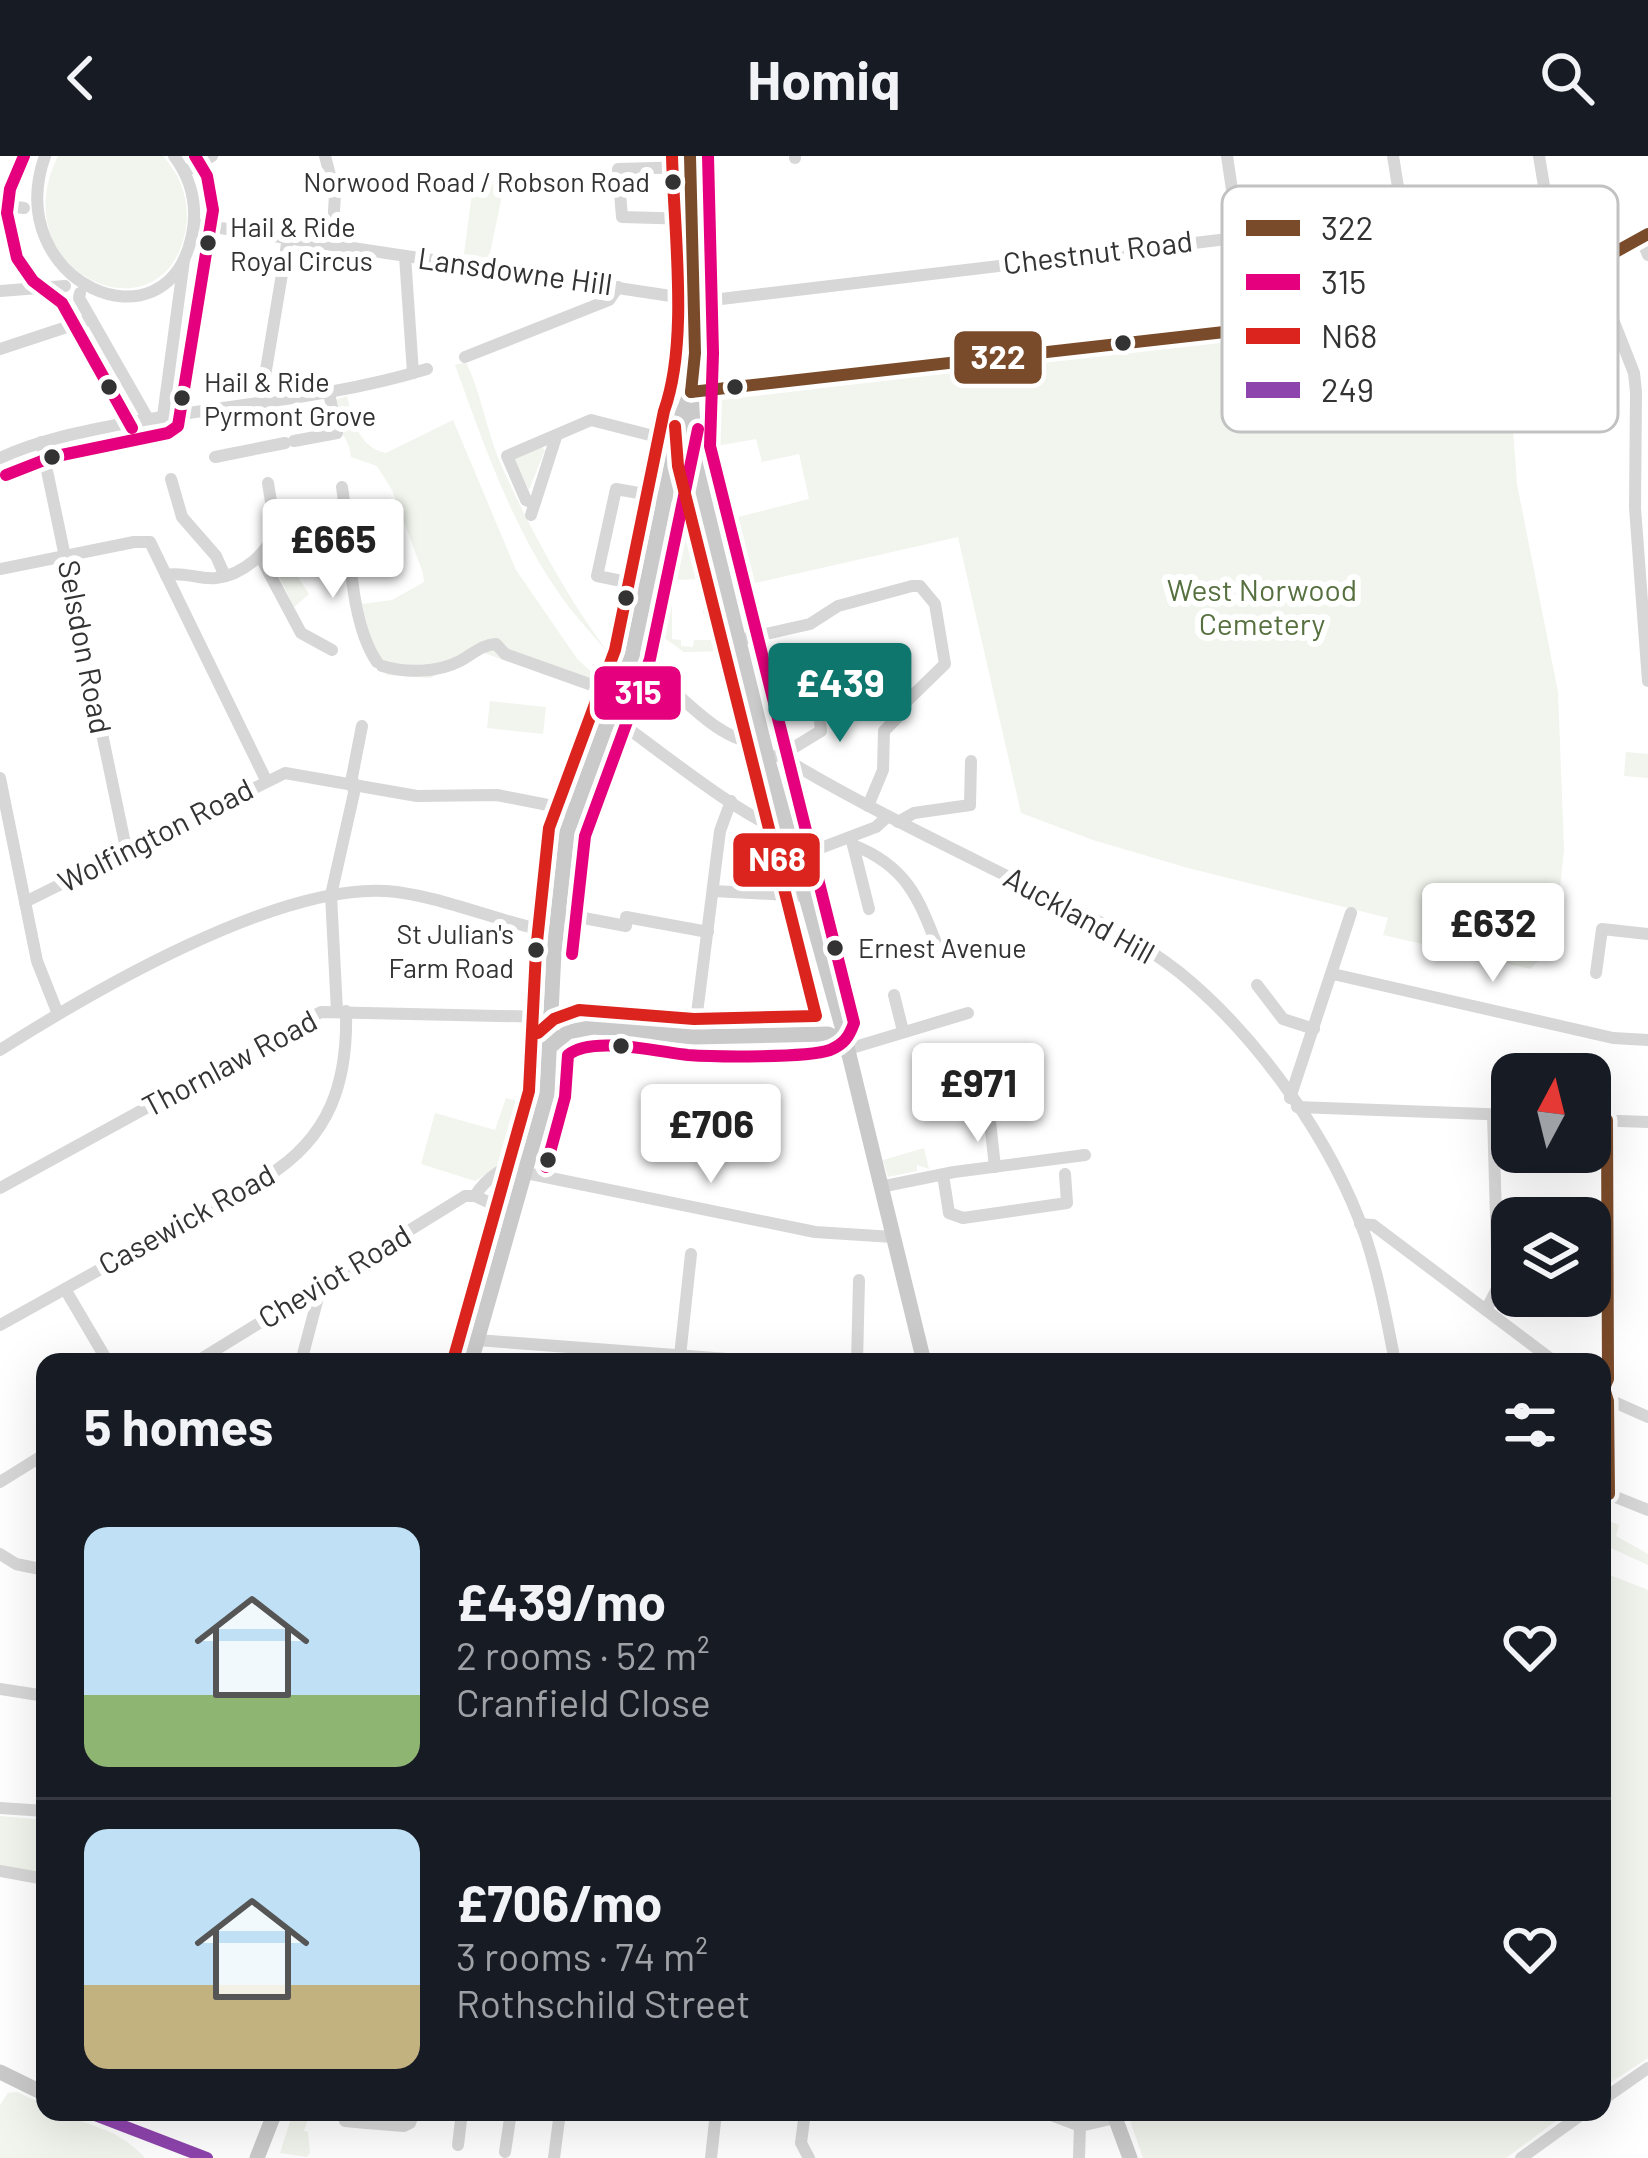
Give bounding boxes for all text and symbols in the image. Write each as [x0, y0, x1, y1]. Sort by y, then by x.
icon: back [48, 45, 114, 111]
icon: search [1534, 45, 1600, 111]
text: Homiq [747, 46, 901, 111]
place label: Norwood Road / Robson Road [303, 165, 650, 197]
marker: Norwood Road / Robson Road [662, 171, 684, 193]
legend [1222, 186, 1618, 432]
text: 322 [1321, 207, 1373, 247]
place label: Hail & Ride Royal Circus [230, 210, 373, 276]
street label: Chestnut Road [1001, 222, 1195, 281]
marker: Hail & Ride Royal Circus [197, 232, 219, 254]
street label: Lansdowne Hill [416, 239, 615, 301]
text: 315 [1321, 261, 1366, 301]
text: N68 [1321, 315, 1378, 355]
line badge: 322 [952, 329, 1044, 386]
unlabelled marker [1112, 332, 1134, 354]
text: 322 [971, 336, 1025, 376]
place label: Hail & Ride Pyrmont Grove [204, 365, 376, 431]
text: 249 [1321, 369, 1374, 409]
unlabelled marker [98, 376, 120, 398]
unlabelled marker [724, 376, 746, 398]
marker: Hail & Ride Pyrmont Grove [171, 387, 193, 409]
unlabelled marker [41, 446, 63, 468]
pin: £665 [262, 499, 404, 601]
text: £665 [290, 514, 376, 561]
street label: Selsdon Road [51, 557, 120, 736]
park label: West Norwood Cemetery [1167, 571, 1357, 641]
unlabelled marker [615, 587, 637, 609]
pin: £439 [769, 643, 911, 745]
text: £439 [795, 658, 885, 705]
line badge: 315 [592, 664, 683, 722]
text: 315 [614, 671, 662, 711]
street label: Wolfington Road [52, 770, 259, 899]
line badge: N68 [731, 831, 822, 889]
text: N68 [748, 838, 806, 878]
street label: Auckland Hill [998, 858, 1162, 970]
pin: £632 [1422, 883, 1564, 985]
text: £632 [1449, 898, 1537, 945]
place label: St Julian's Farm Road [388, 917, 514, 983]
place label: Ernest Avenue [858, 931, 1027, 963]
marker: Ernest Avenue [824, 937, 846, 959]
marker: St Julian's Farm Road [525, 939, 547, 961]
street label: Thornlaw Road [136, 1001, 322, 1123]
unlabelled marker [610, 1035, 632, 1057]
pin: £971 [907, 1043, 1049, 1145]
north arrow [1491, 1053, 1611, 1173]
map controls [1491, 1053, 1611, 1317]
text: £971 [939, 1058, 1017, 1105]
pin: £706 [640, 1084, 782, 1186]
text: £706 [668, 1099, 754, 1146]
unlabelled marker [537, 1149, 559, 1171]
street label: Casewick Road [92, 1155, 280, 1281]
button: layers [1491, 1197, 1611, 1317]
street label: Cheviot Road [251, 1216, 417, 1335]
icon: filters [1497, 1392, 1563, 1458]
text: 5 homes [84, 1395, 273, 1456]
text: £439/mo [456, 1570, 666, 1631]
icon: home [180, 1575, 324, 1719]
icon: heart [1497, 1614, 1563, 1680]
text: 2 rooms · 52 m² [456, 1631, 710, 1678]
text: Cranfield Close [456, 1678, 711, 1725]
text: £706/mo [456, 1871, 663, 1932]
icon: home [180, 1877, 324, 2021]
icon: heart [1497, 1916, 1563, 1982]
text: 3 rooms · 74 m² [456, 1932, 708, 1979]
text: Rothschild Street [456, 1979, 751, 2026]

